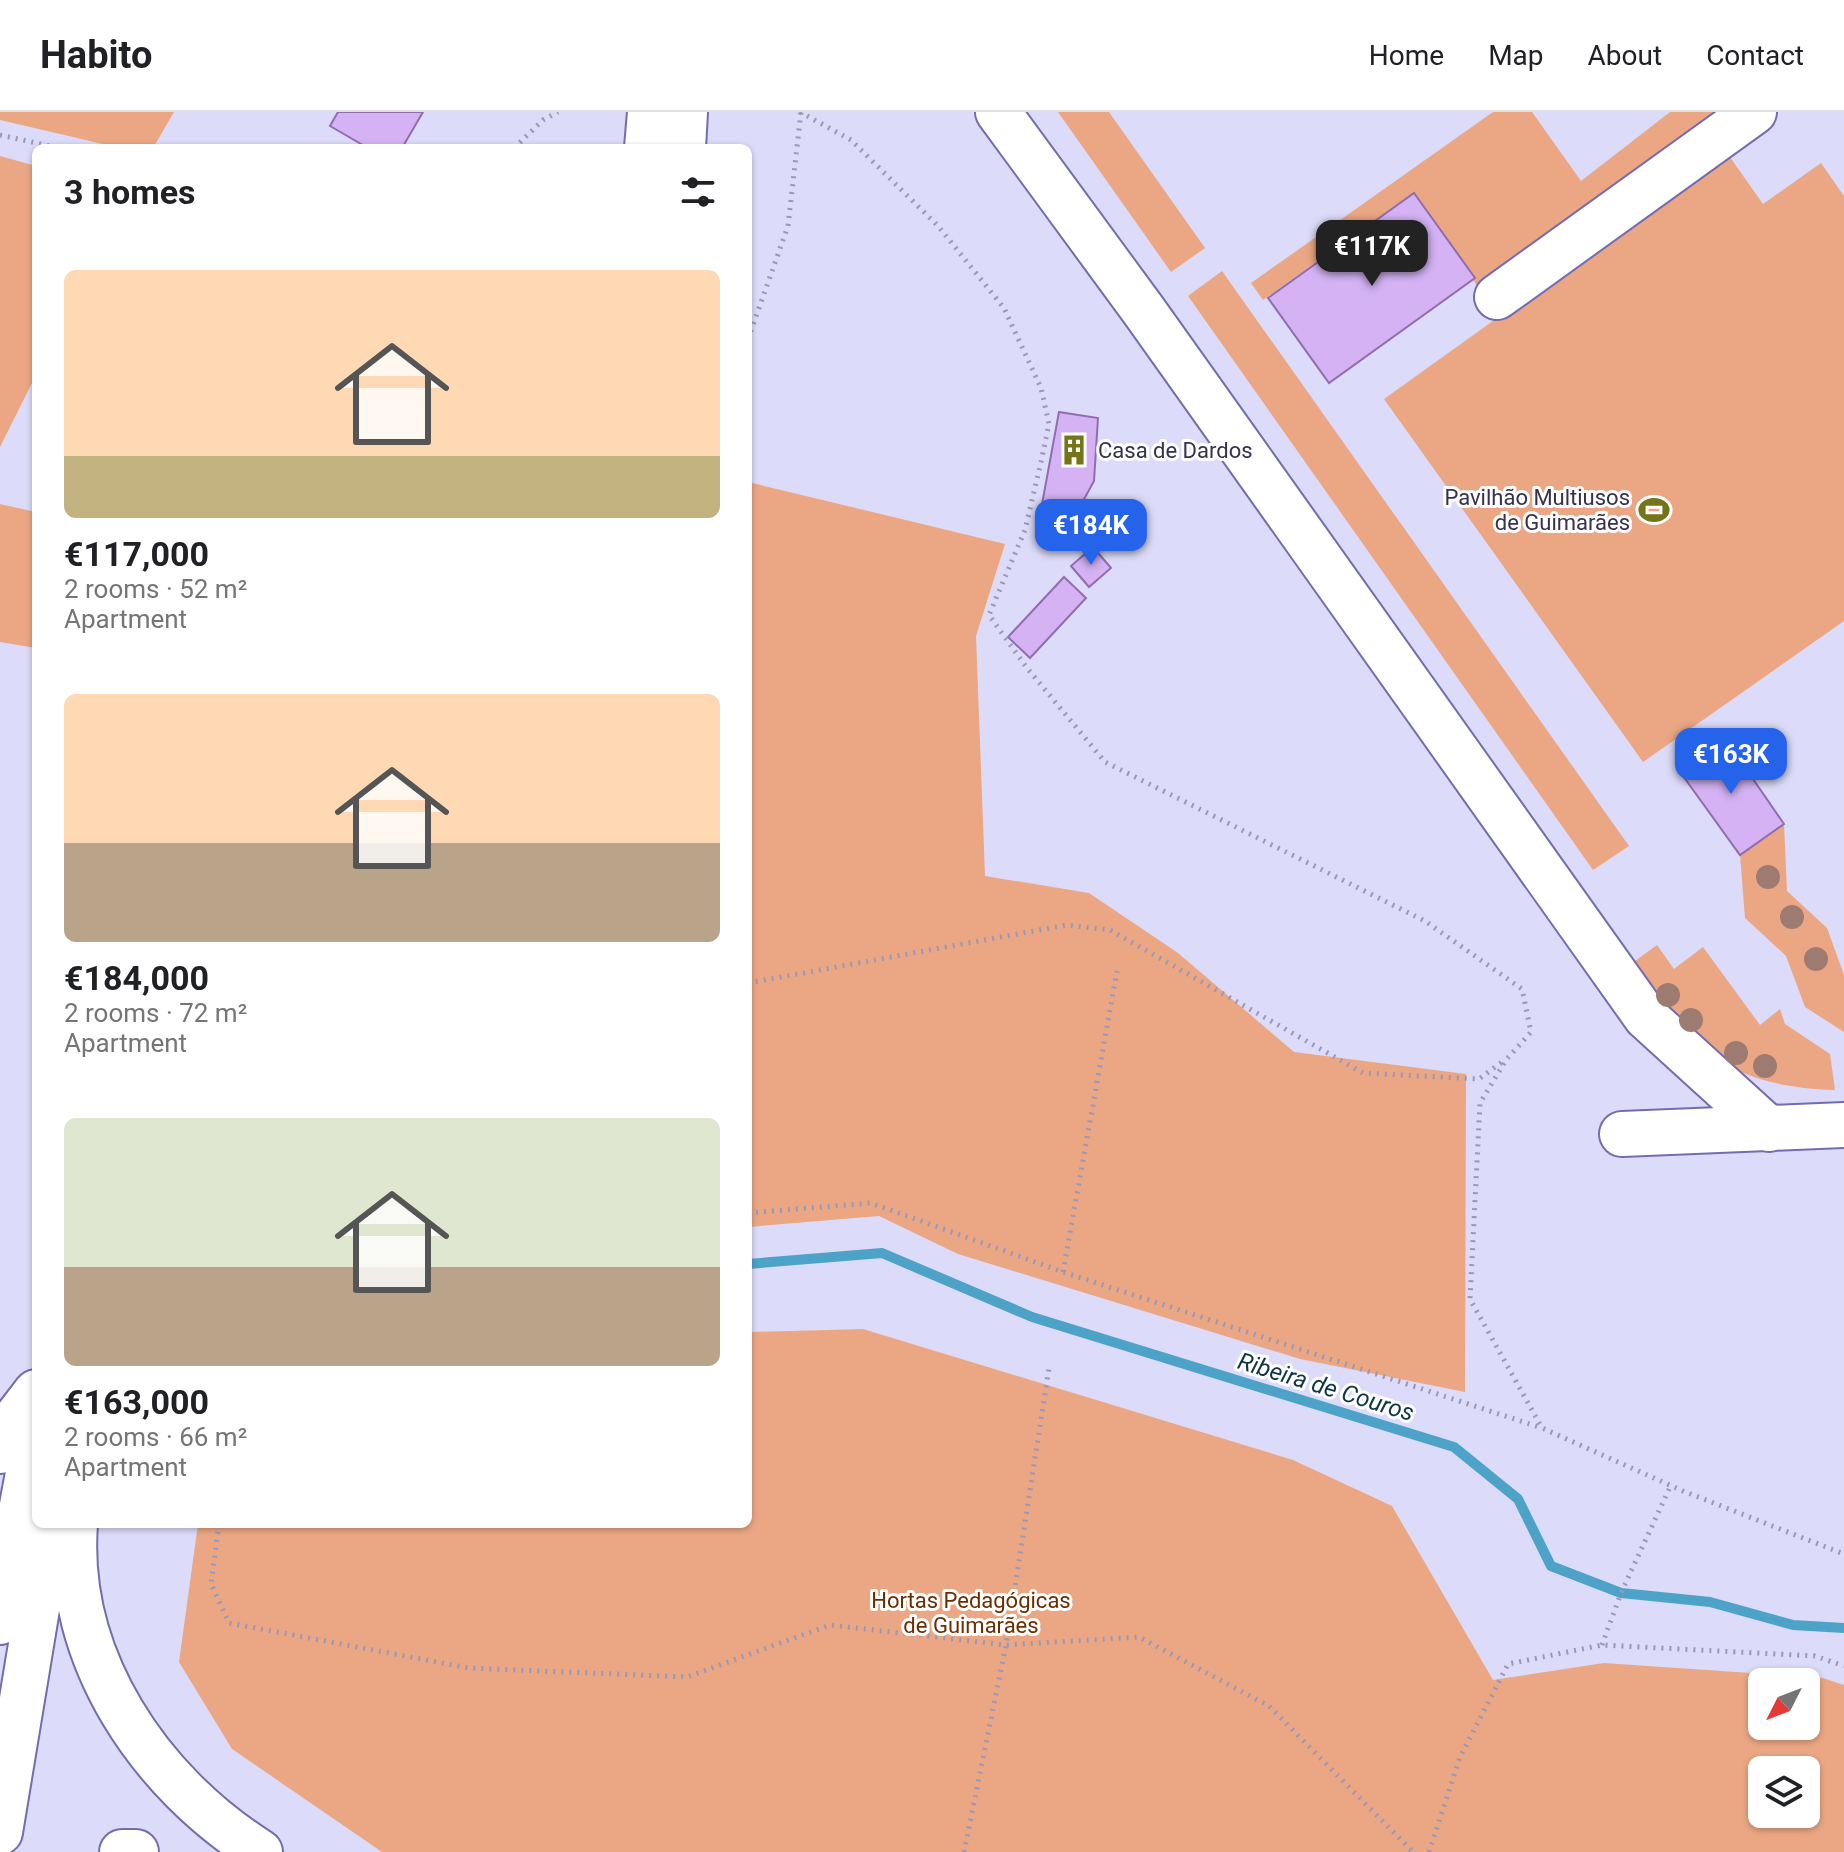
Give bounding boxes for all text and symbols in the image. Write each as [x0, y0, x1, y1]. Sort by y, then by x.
text: Habito [40, 33, 152, 77]
text: Home [1369, 39, 1444, 72]
text: Map [1488, 39, 1544, 72]
text: About [1588, 39, 1662, 72]
text: Contact [1706, 39, 1804, 72]
icon: filters [676, 170, 720, 214]
text: 3 homes [64, 172, 195, 212]
pin: €117K [1316, 220, 1428, 288]
text: €117K [1334, 231, 1410, 261]
icon: home [320, 322, 464, 466]
building icon: Casa de Dardos [1057, 433, 1091, 467]
place label: Casa de Dardos [1098, 438, 1253, 463]
place label: Pavilhão Multiusos de Guimarães [1444, 485, 1630, 535]
sports icon: Pavilhão Multiusos de Guimarães [1637, 493, 1671, 527]
pin: €184K [1035, 499, 1147, 567]
text: €184K [1053, 510, 1129, 540]
text: €117,000 [64, 534, 209, 574]
text: 2 rooms · 52 m² [64, 574, 247, 604]
text: Apartment [64, 604, 187, 634]
pin: €163K [1675, 728, 1787, 796]
text: €163K [1693, 739, 1769, 769]
icon: home [320, 746, 464, 890]
text: €184,000 [64, 958, 209, 998]
text: 2 rooms · 72 m² [64, 998, 247, 1028]
text: Apartment [64, 1028, 187, 1058]
icon: home [320, 1170, 464, 1314]
water label: Ribeira de Couros [1235, 1347, 1417, 1427]
text: €163,000 [64, 1382, 209, 1422]
text: 2 rooms · 66 m² [64, 1422, 247, 1452]
text: Apartment [64, 1452, 187, 1482]
park label: Hortas Pedagógicas de Guimarães [871, 1588, 1071, 1638]
north arrow [1748, 1668, 1820, 1740]
map controls [1748, 1668, 1820, 1828]
button: layers [1748, 1756, 1820, 1828]

